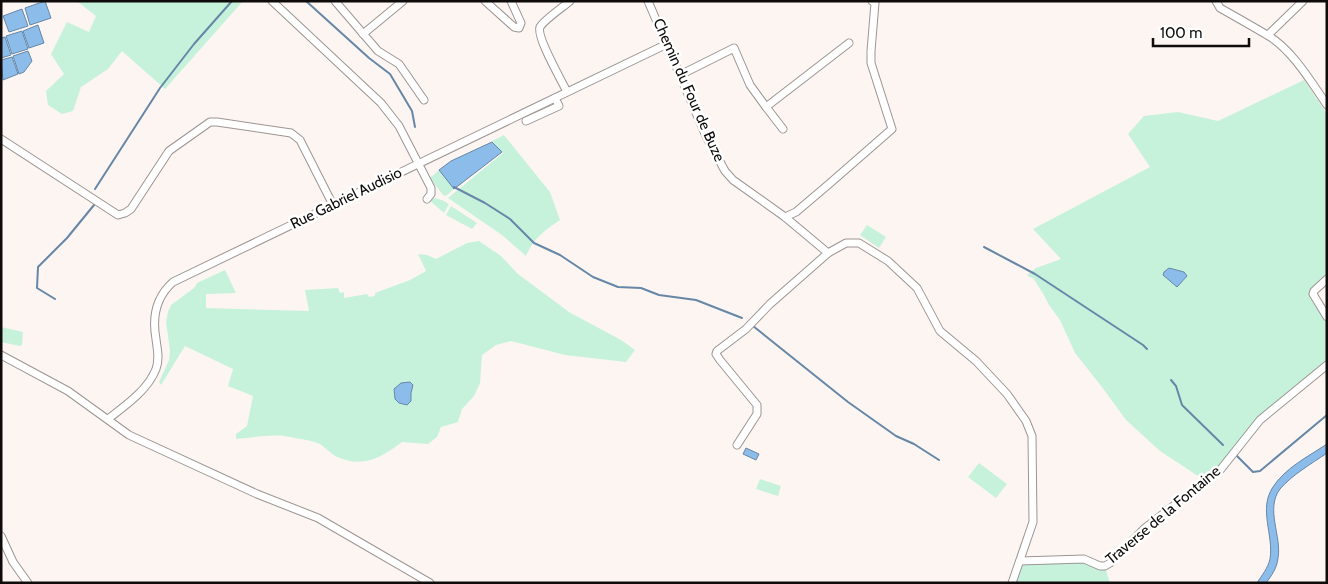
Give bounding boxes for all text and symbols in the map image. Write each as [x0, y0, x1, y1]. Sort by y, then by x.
scale bar [1153, 15, 1249, 47]
street label: Chemin du Four de Buze [649, 16, 729, 165]
text: 100 m [1160, 24, 1202, 42]
street label: Rue Gabriel Audisio [287, 163, 405, 233]
street label: Traverse de la Fontaine [1102, 462, 1224, 568]

